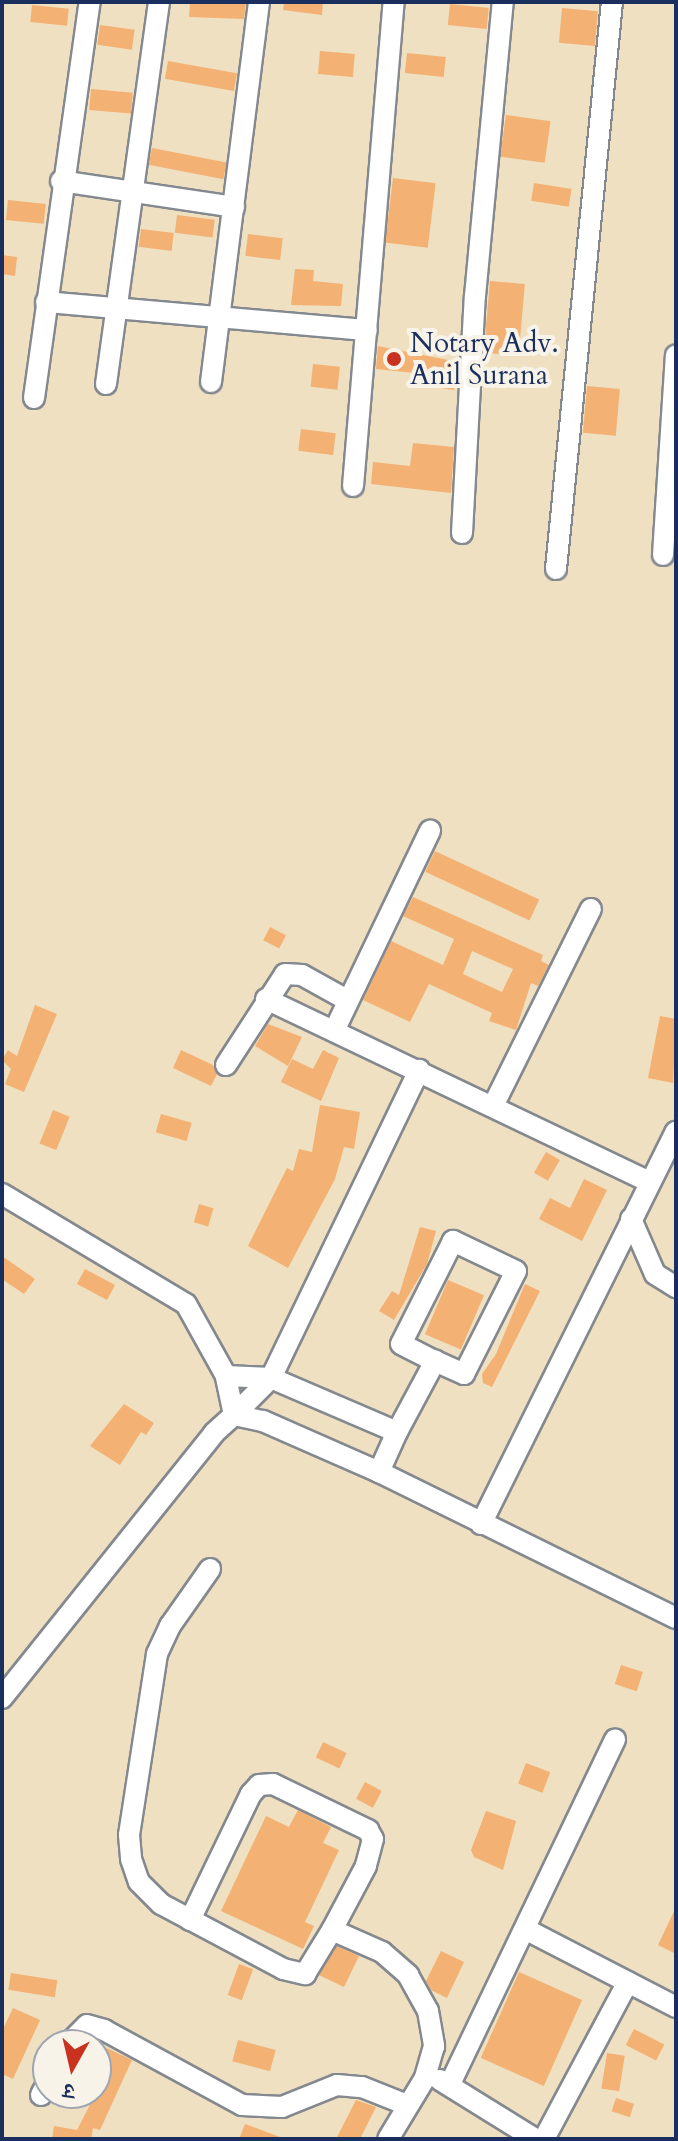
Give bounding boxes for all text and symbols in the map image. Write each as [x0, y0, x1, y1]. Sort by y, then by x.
place label: Notary Adv. Anil Surana [410, 326, 559, 392]
marker: Notary Adv. Anil Surana [385, 350, 403, 368]
north arrow [32, 2029, 112, 2109]
text: उ [61, 2075, 77, 2106]

